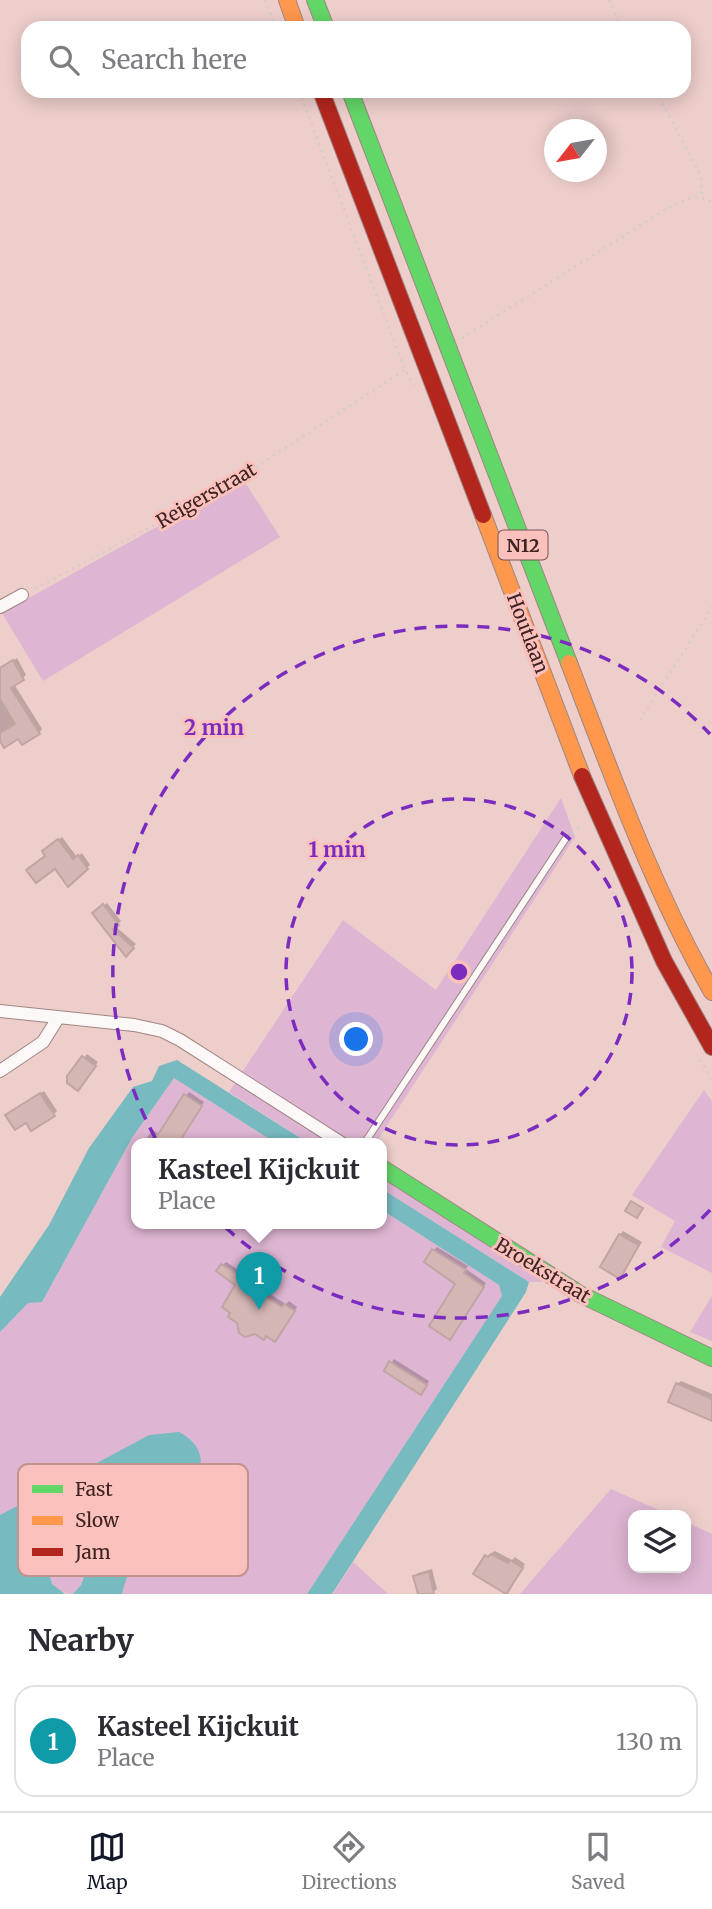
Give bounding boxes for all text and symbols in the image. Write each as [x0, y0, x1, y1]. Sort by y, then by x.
search box [21, 21, 691, 98]
icon: search [45, 41, 83, 79]
text: Search here [101, 43, 247, 76]
north arrow [544, 119, 607, 182]
street label: Reigerstraat [152, 456, 261, 533]
road number: N12 [498, 530, 548, 560]
street label: Houtlaan [502, 589, 554, 677]
text: 2 min [184, 714, 244, 741]
text: 1 min [308, 836, 366, 863]
centre of rings [447, 960, 471, 984]
your location [339, 1022, 373, 1056]
popup [131, 1138, 387, 1229]
text: Kasteel Kijckuit [158, 1153, 360, 1186]
text: Place [158, 1186, 216, 1215]
street label: Broekstraat [491, 1232, 596, 1308]
pin: 1 [236, 1252, 282, 1310]
legend [18, 1464, 248, 1576]
text: Fast [75, 1477, 113, 1501]
text: Slow [75, 1508, 120, 1532]
map controls [628, 1510, 691, 1573]
button: layers [628, 1510, 691, 1573]
text: Jam [74, 1540, 111, 1564]
text: Nearby [28, 1621, 134, 1659]
text: Kasteel Kijckuit [97, 1710, 299, 1743]
text: 1 [48, 1727, 58, 1756]
text: 130 m [616, 1727, 682, 1756]
text: Place [97, 1743, 154, 1772]
tab: Map [87, 1828, 128, 1894]
tab: Directions [302, 1828, 397, 1894]
tab: Saved [571, 1828, 625, 1894]

